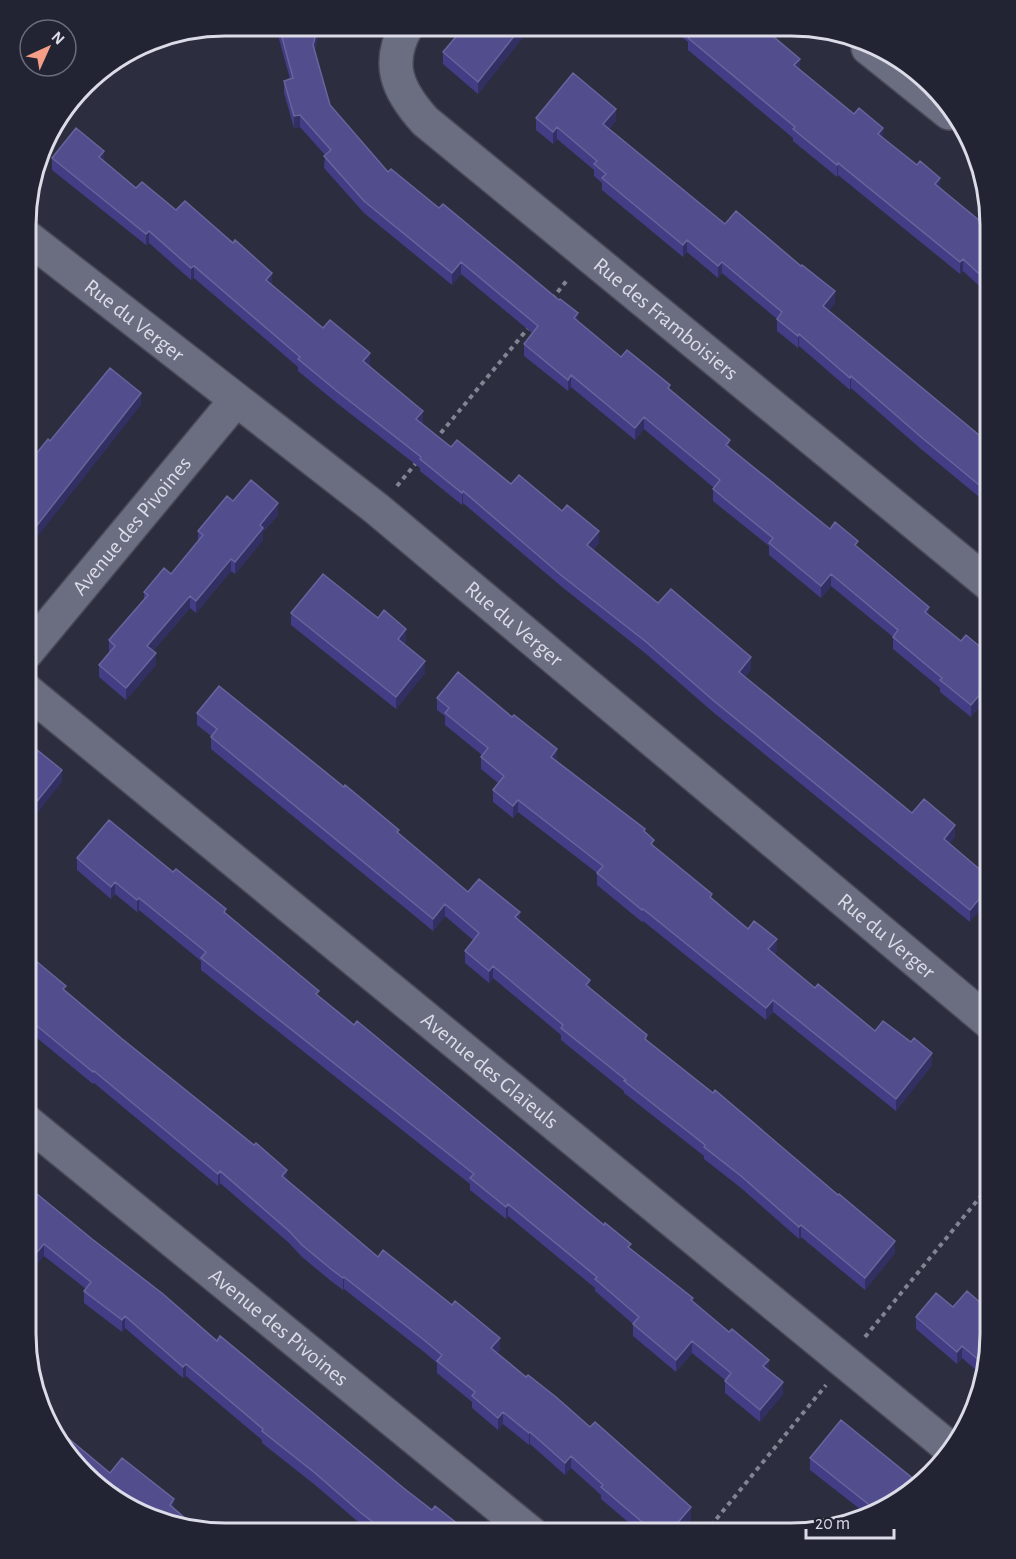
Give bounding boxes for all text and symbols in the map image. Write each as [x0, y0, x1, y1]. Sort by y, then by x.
north arrow [18, 18, 78, 78]
text: N [48, 29, 67, 48]
street label: Rue des Framboisiers [589, 253, 742, 384]
street label: Rue du Verger [80, 275, 188, 366]
street label: Avenue des Pivoines [68, 452, 195, 599]
street label: Rue du Verger [461, 577, 567, 671]
street label: Rue du Verger [833, 889, 939, 983]
street label: Avenue des Glaïeuls [417, 1008, 563, 1133]
street label: Avenue des Pivoines [205, 1264, 352, 1390]
scale bar [806, 1502, 894, 1540]
text: 20 m [815, 1515, 850, 1533]

